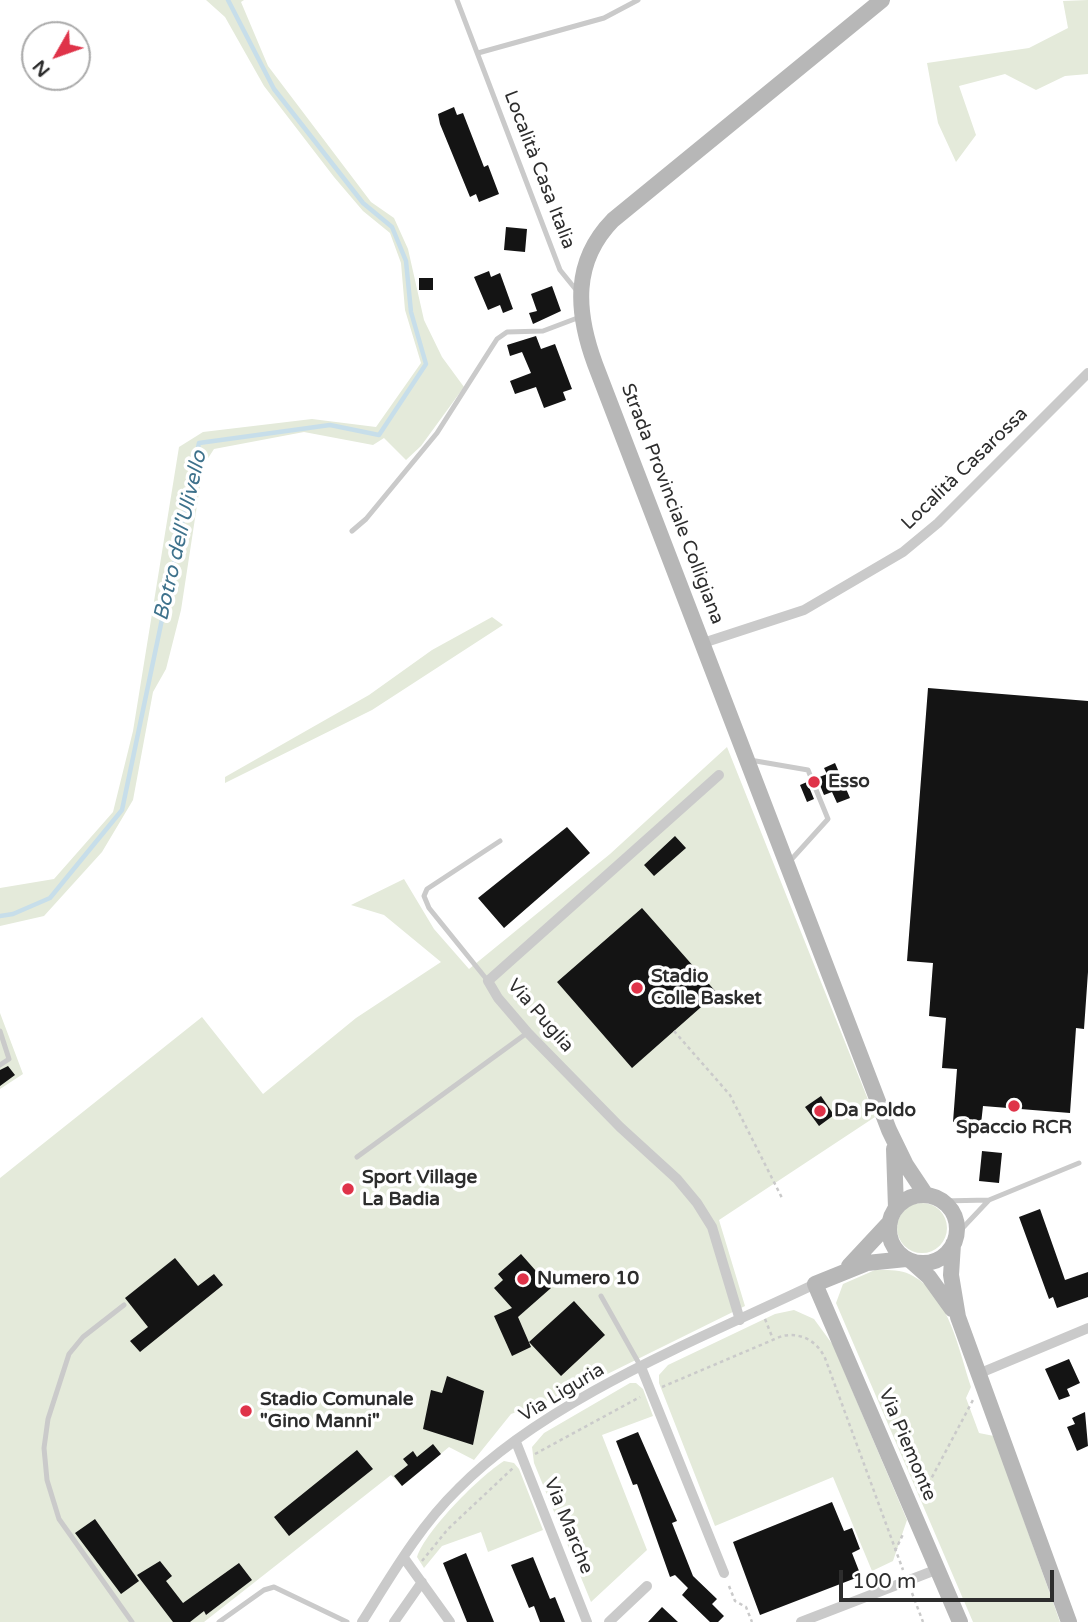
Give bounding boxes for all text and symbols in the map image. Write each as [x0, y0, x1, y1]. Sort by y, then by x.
north arrow [21, 21, 91, 91]
text: N [28, 55, 55, 81]
street label: Località Casa Italia [498, 88, 580, 252]
street label: Strada Provinciale Colligiana [616, 381, 728, 627]
street label: Località Casarossa [897, 403, 1033, 535]
water label: Botro dell'Ulivello [149, 449, 213, 623]
place label: Esso [828, 771, 870, 793]
marker: Esso [806, 774, 822, 790]
place label: Stadio Colle Basket [651, 966, 762, 1010]
street label: Via Puglia [502, 975, 578, 1057]
marker: Stadio Colle Basket [629, 980, 645, 996]
marker: Spaccio RCR [1006, 1098, 1022, 1114]
place label: Da Poldo [834, 1100, 916, 1122]
marker: Da Poldo [812, 1103, 828, 1119]
place label: Spaccio RCR [956, 1117, 1072, 1139]
place label: Sport Village La Badia [362, 1167, 477, 1211]
marker: Sport Village La Badia [340, 1181, 356, 1197]
place label: Numero 10 [537, 1268, 639, 1290]
marker: Numero 10 [515, 1271, 531, 1287]
street label: Via Liguria [515, 1359, 609, 1427]
street label: Via Piemonte [873, 1385, 941, 1505]
place label: Stadio Comunale "Gino Manni" [260, 1389, 414, 1433]
marker: Stadio Comunale "Gino Manni" [238, 1403, 254, 1419]
street label: Via Marche [538, 1475, 598, 1577]
scale bar [843, 1556, 1058, 1600]
text: 100 m [852, 1569, 916, 1594]

